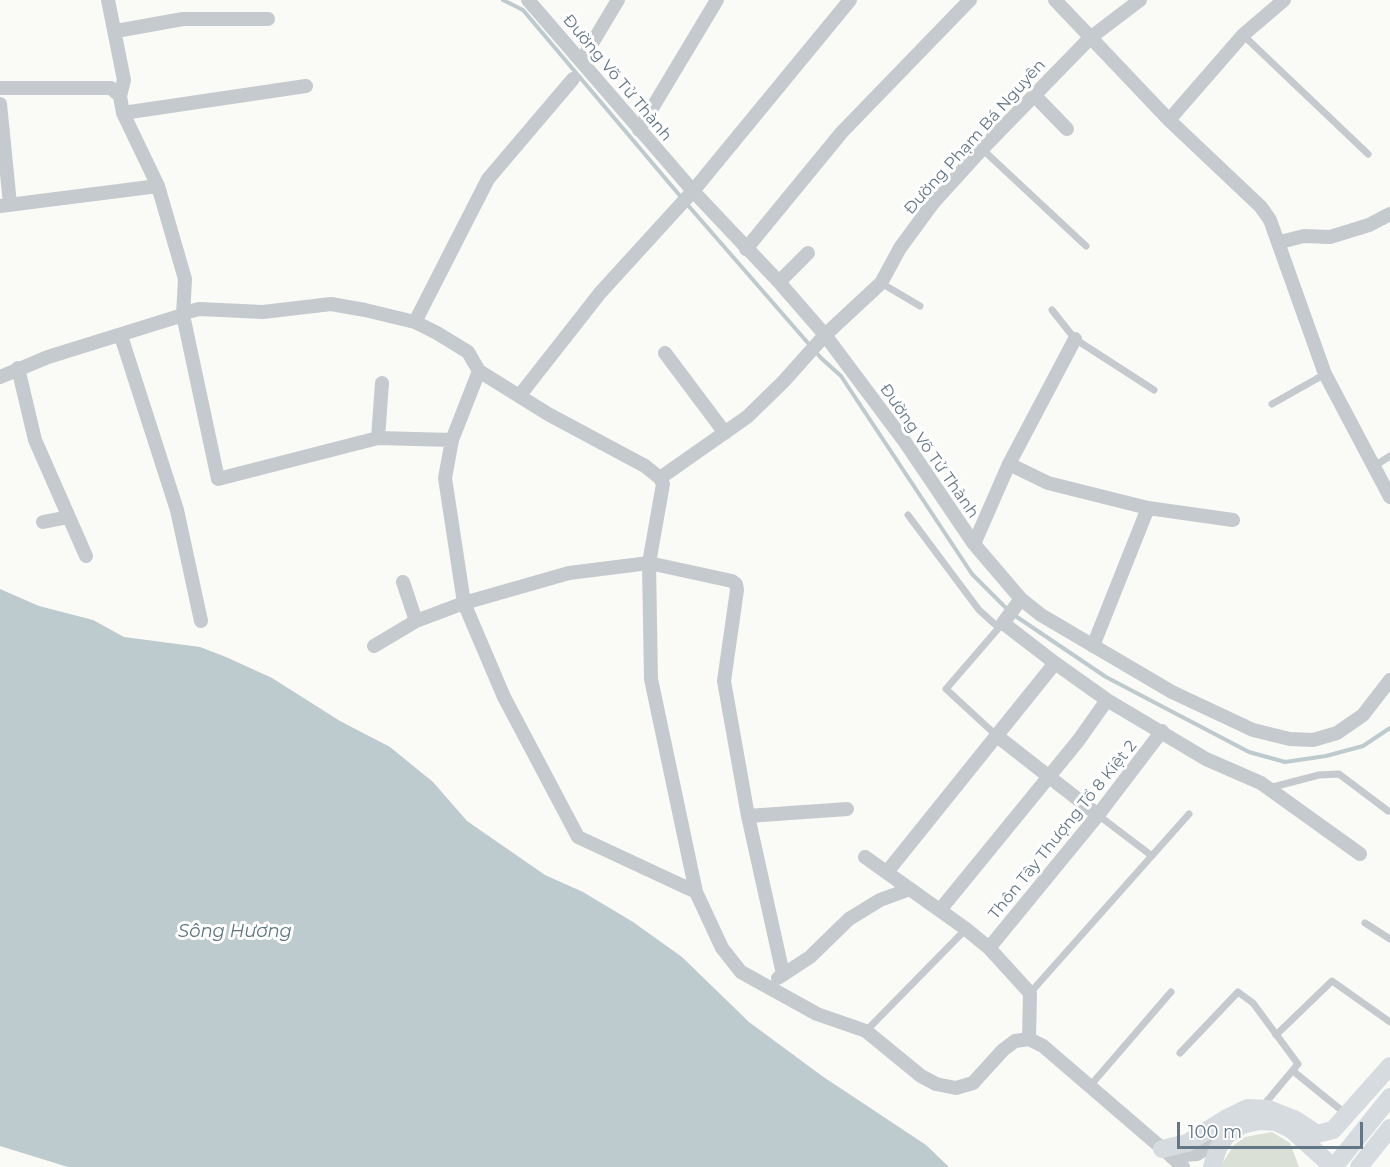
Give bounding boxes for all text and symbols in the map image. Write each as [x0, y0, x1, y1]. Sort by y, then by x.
street label: Đường Võ Tử Thành [558, 11, 676, 145]
street label: Đường Phạm Bá Nguyên [900, 56, 1050, 218]
street label: Đường Võ Tử Thành [875, 380, 983, 522]
street label: Thôn Tây Thượng Tổ 8 Kiệt 2 [985, 737, 1141, 923]
water label: Sông Hương [178, 921, 292, 943]
scale bar [1180, 1110, 1366, 1148]
text: 100 m [1188, 1121, 1242, 1143]

